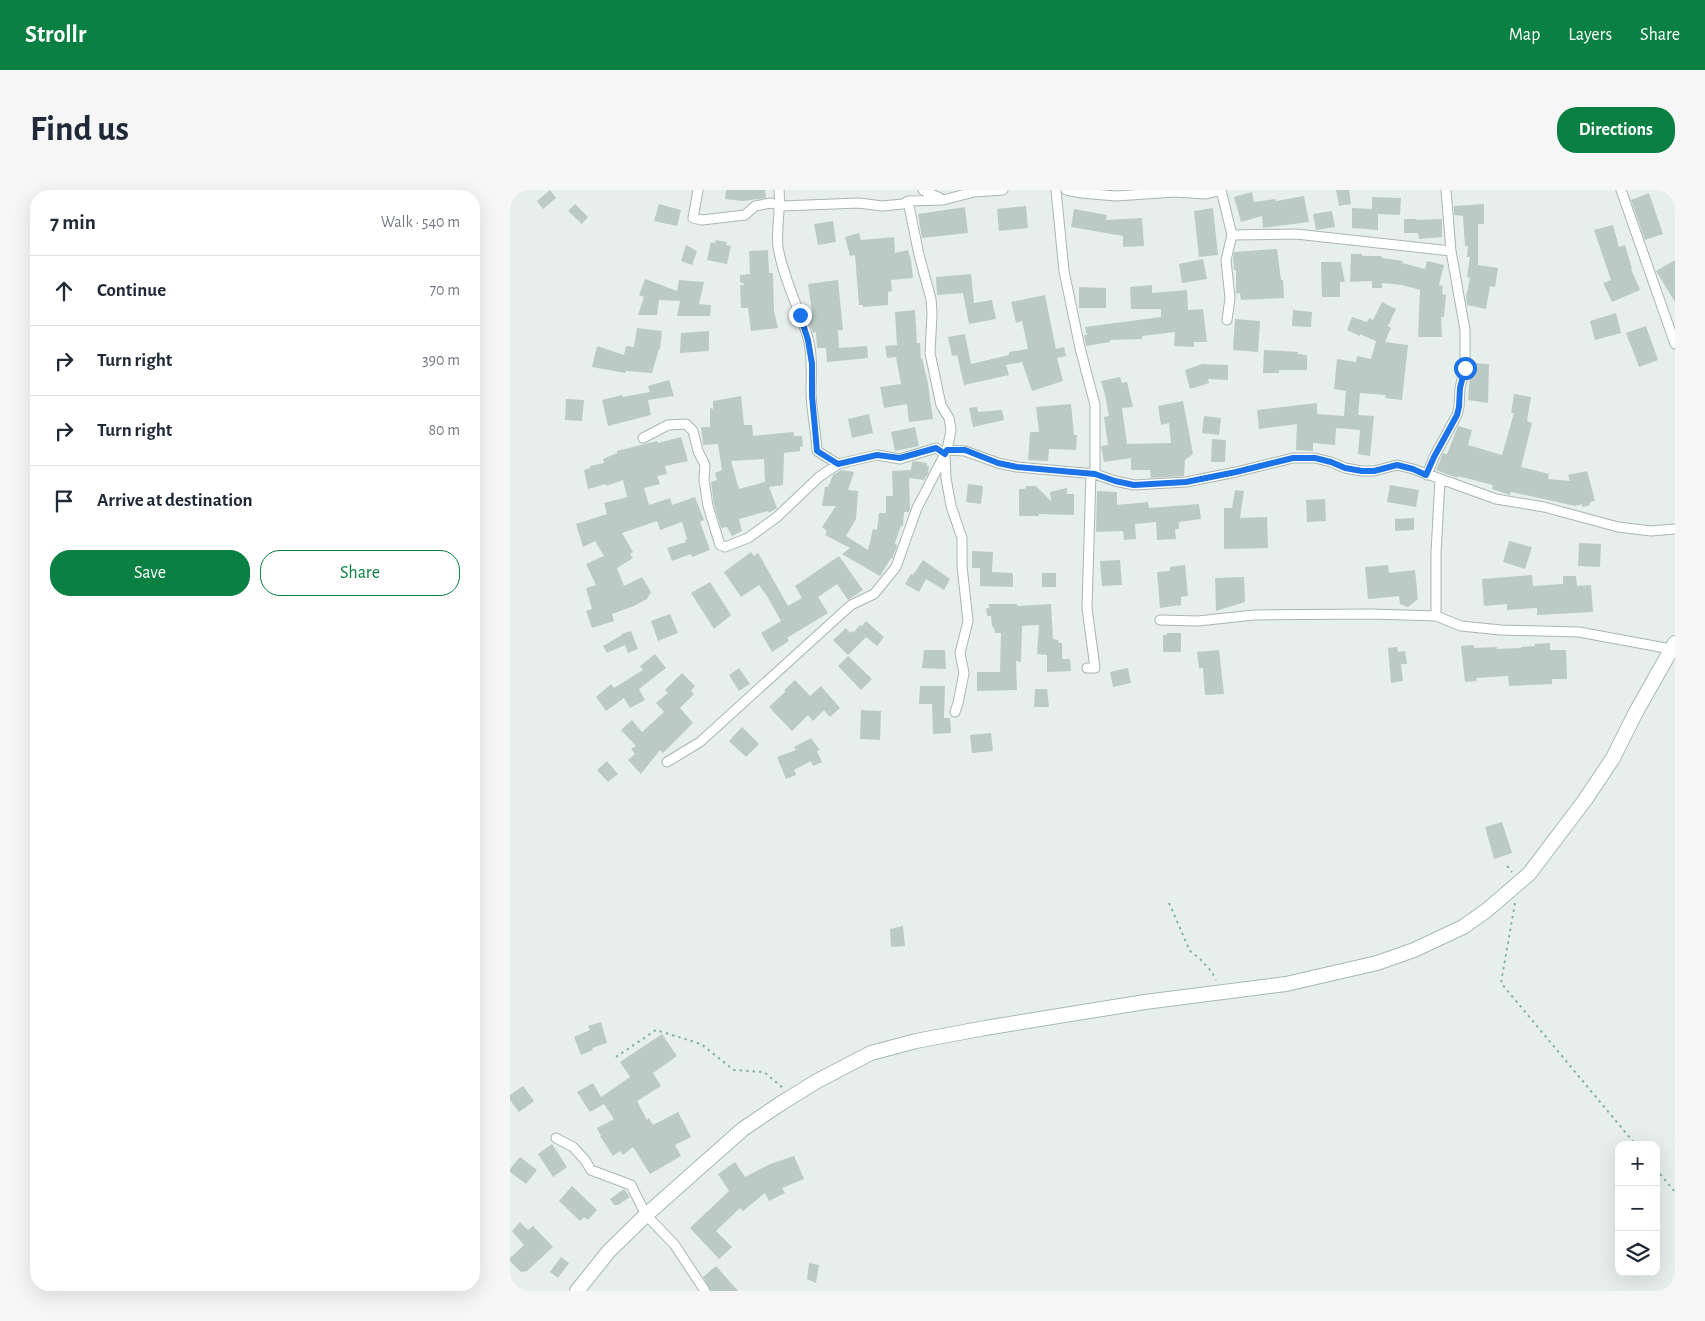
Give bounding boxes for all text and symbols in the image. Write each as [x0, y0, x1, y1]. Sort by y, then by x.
text: Strollr [25, 23, 86, 47]
text: Map [1509, 26, 1540, 44]
text: Layers [1568, 26, 1612, 44]
text: Share [1640, 26, 1680, 44]
button: Directions [1557, 107, 1675, 153]
text: Find us [30, 112, 129, 147]
text: 7 min [50, 212, 96, 233]
text: Walk · 540 m [381, 214, 460, 230]
icon: ahead [50, 277, 78, 305]
text: Continue [97, 281, 166, 300]
text: 70 m [429, 282, 460, 298]
route end [789, 304, 812, 327]
icon: right [50, 347, 78, 375]
text: Turn right [97, 351, 172, 370]
text: 390 m [422, 352, 460, 368]
route start [1454, 357, 1477, 380]
icon: right [50, 417, 78, 445]
text: Turn right [97, 421, 172, 440]
text: 80 m [429, 422, 460, 438]
icon: arrive [50, 487, 78, 515]
text: Arrive at destination [97, 491, 253, 510]
button: Save [50, 550, 250, 596]
button: Share [260, 550, 460, 596]
map controls [1615, 1141, 1660, 1276]
button: + [1615, 1141, 1660, 1186]
button: − [1615, 1186, 1660, 1231]
button: layers [1615, 1231, 1660, 1276]

